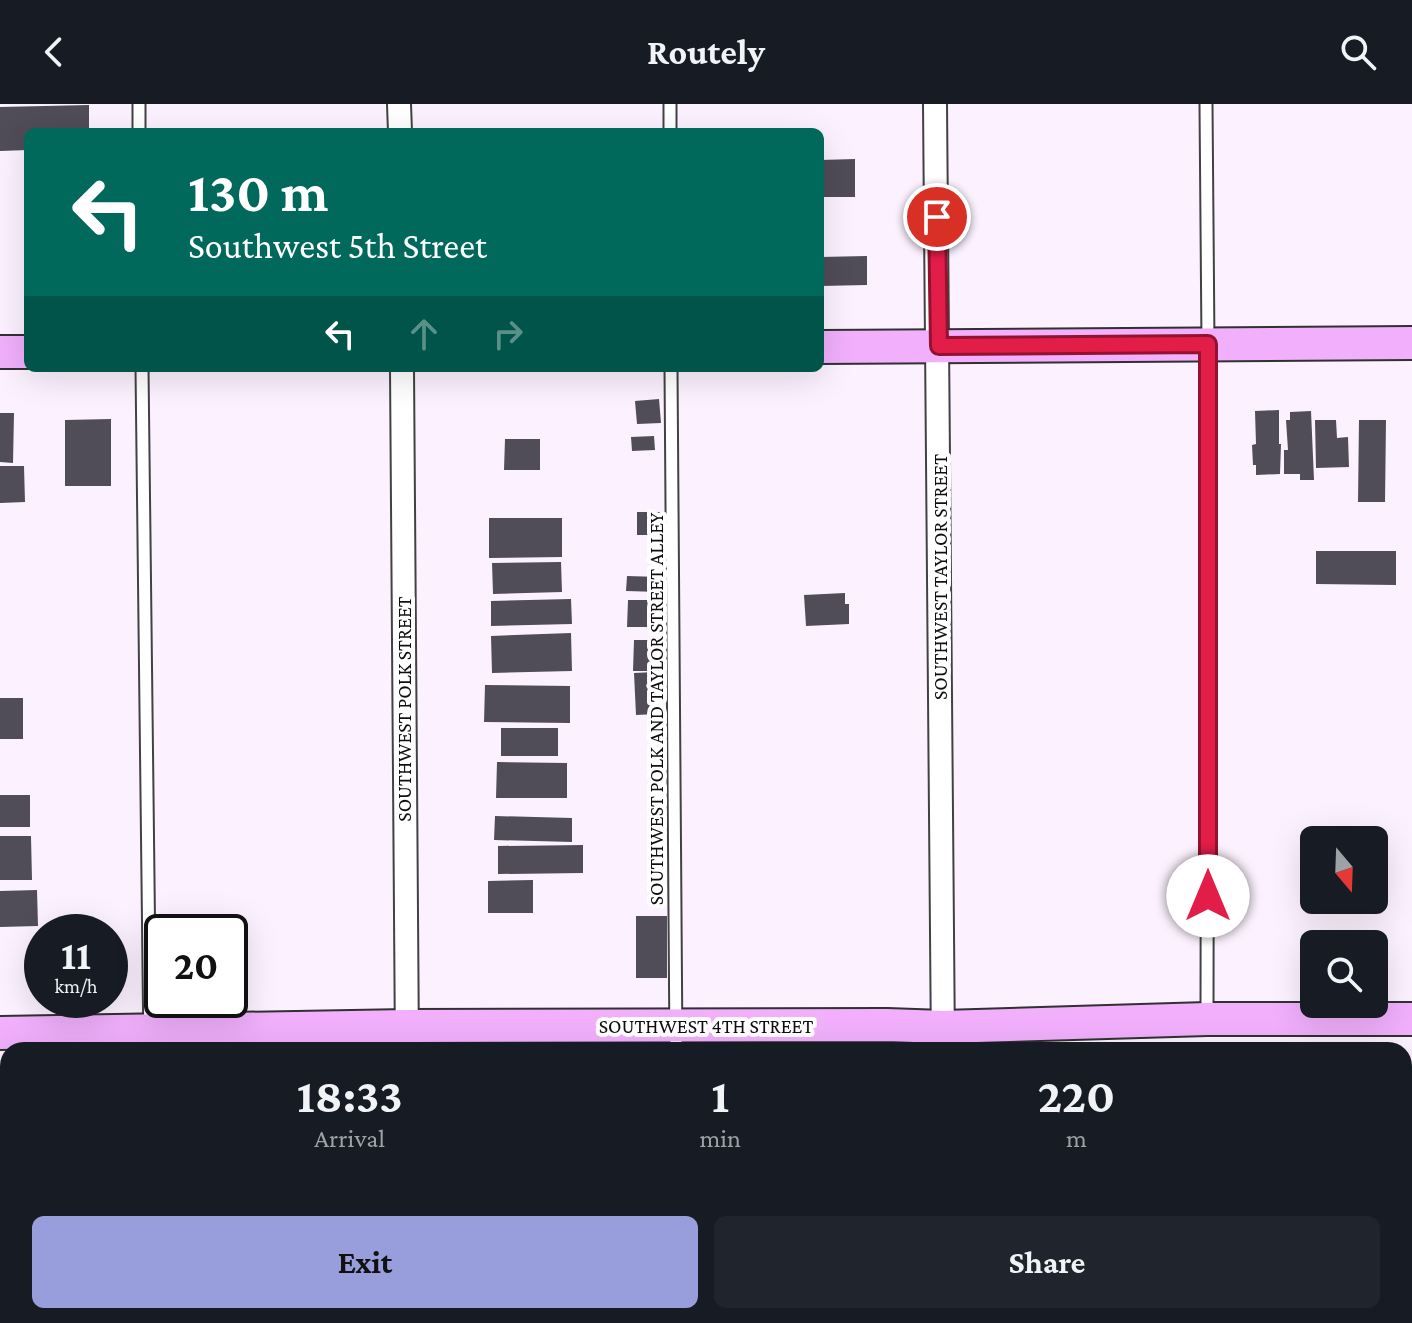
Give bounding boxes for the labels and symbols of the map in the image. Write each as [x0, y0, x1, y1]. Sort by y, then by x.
pin [903, 183, 971, 251]
street label: SOUTHWEST TAYLOR STREET [929, 454, 951, 700]
street label: SOUTHWEST POLK AND TAYLOR STREET ALLEY [645, 512, 667, 905]
street label: SOUTHWEST POLK STREET [393, 596, 415, 822]
north arrow [1300, 826, 1388, 914]
position arrow [1166, 854, 1250, 938]
speed limit sign: 20 [144, 914, 248, 1018]
street label: SOUTHWEST 4TH STREET [599, 1015, 813, 1037]

